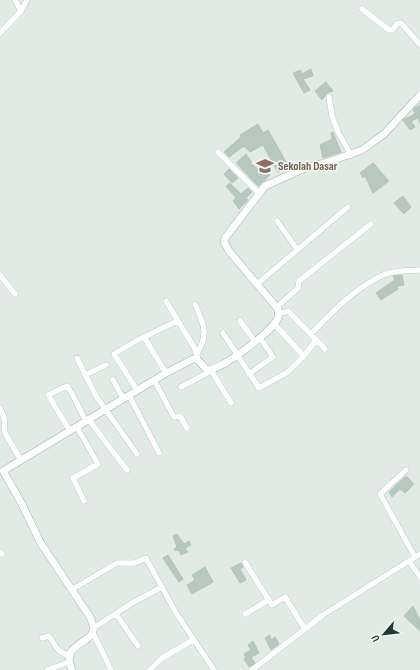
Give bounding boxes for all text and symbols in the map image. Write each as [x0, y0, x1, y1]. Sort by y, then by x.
school or university icon: Sekolah Dasar [255, 156, 275, 176]
place label: Sekolah Dasar [278, 159, 338, 174]
north arrow [364, 614, 404, 654]
text: U [368, 633, 383, 644]

